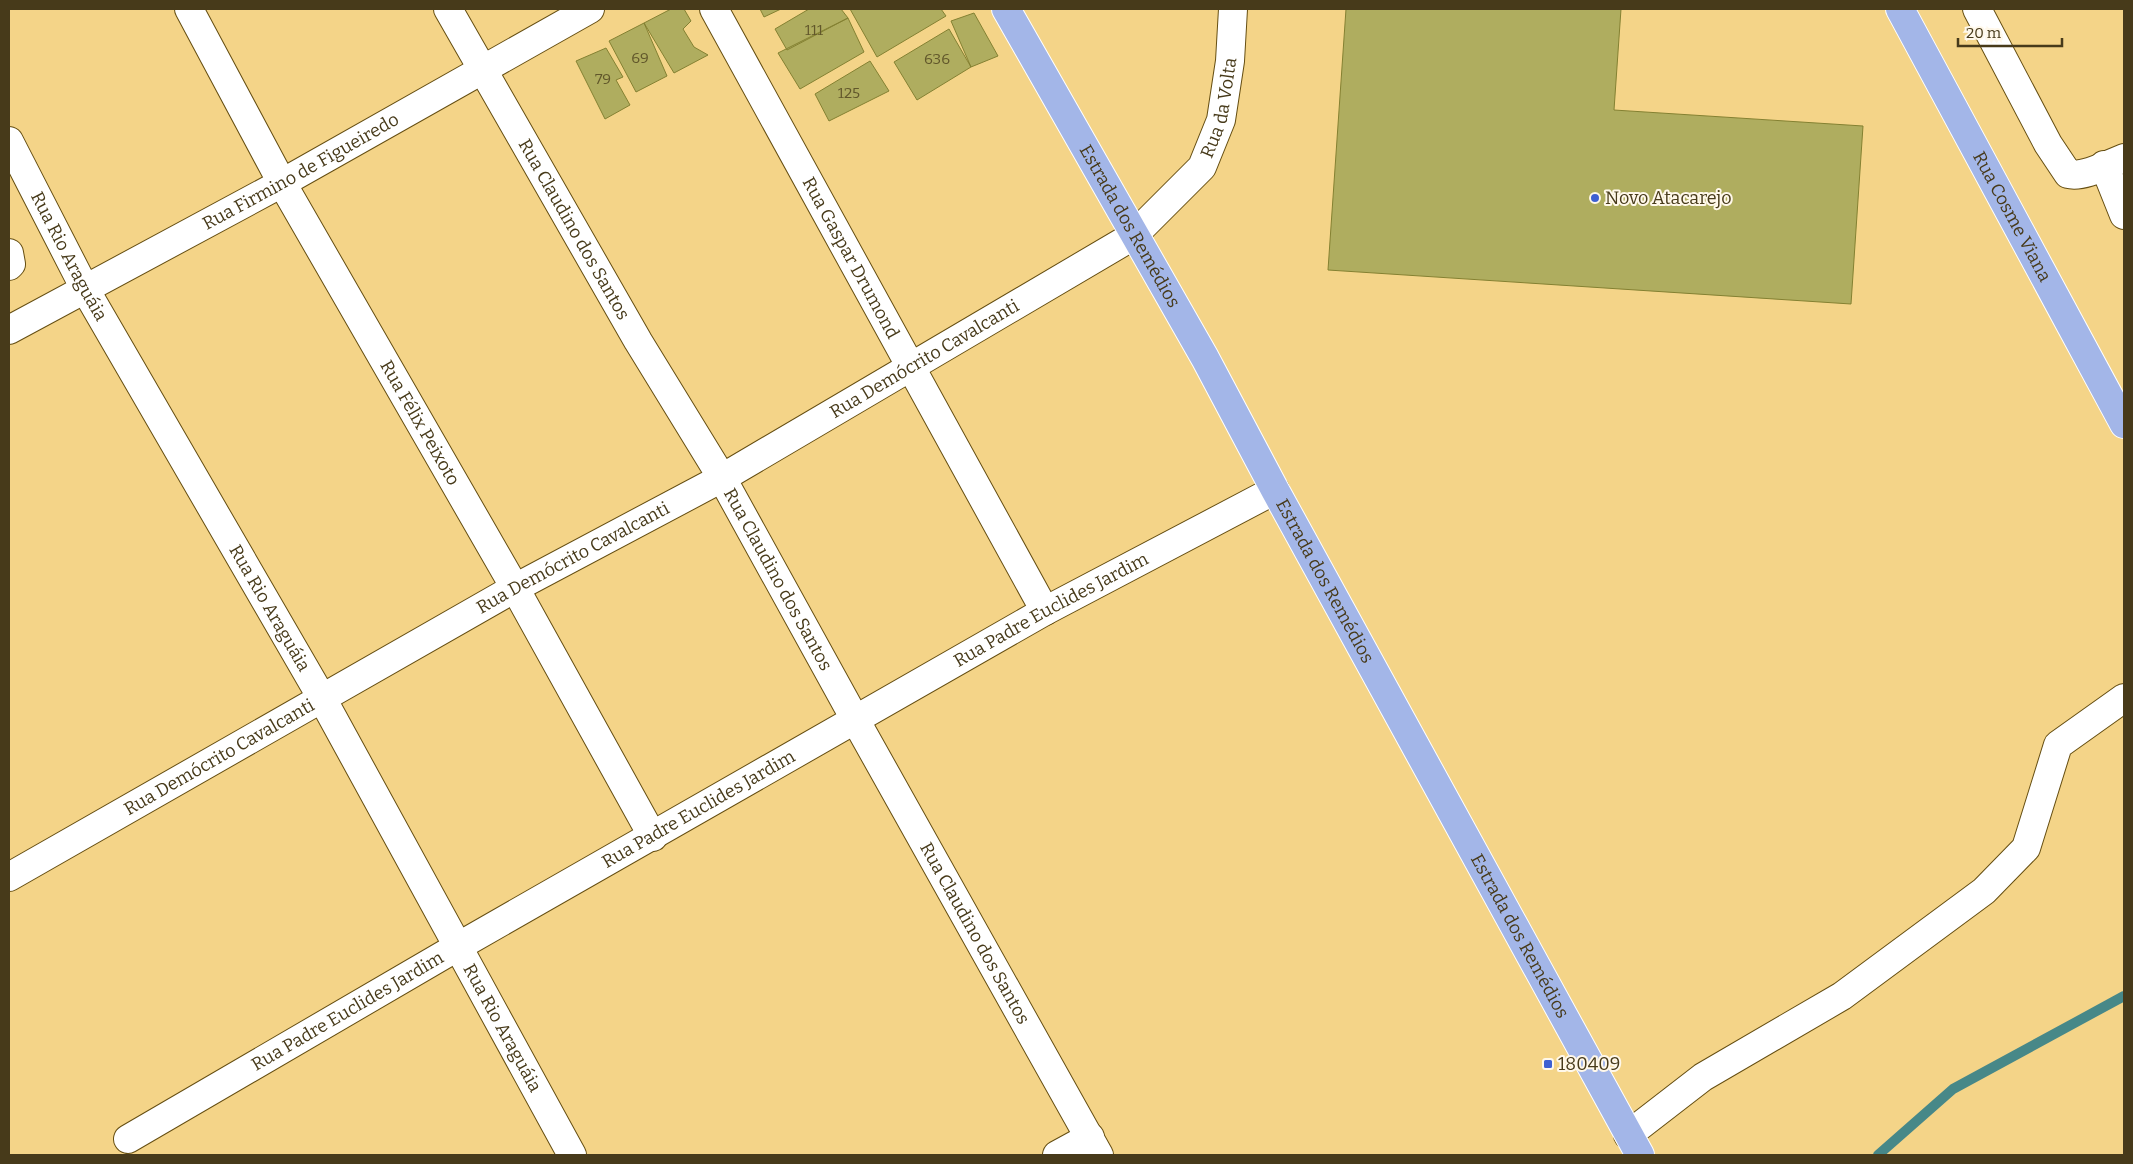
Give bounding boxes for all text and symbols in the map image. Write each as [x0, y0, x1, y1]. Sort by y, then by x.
scale bar [1958, 15, 2062, 47]
house number: 111 [805, 21, 823, 39]
text: 20 m [1966, 24, 2002, 42]
house number: 69 [631, 49, 649, 67]
house number: 636 [924, 50, 950, 68]
street label: Rua da Volta [1196, 56, 1241, 161]
house number: 79 [595, 70, 611, 88]
house number: 125 [838, 84, 860, 102]
street label: Rua Firmino de Figueiredo [199, 108, 403, 235]
street label: Rua Claudino dos Santos [514, 135, 635, 324]
street label: Estrada dos Remédios [1075, 141, 1185, 311]
street label: Rua Cosme Viana [1968, 148, 2056, 286]
street label: Rua Gaspar Drumond [798, 173, 904, 343]
place label: Novo Atacarejo [1605, 187, 1732, 209]
street label: Rua Rio Araguáia [26, 188, 112, 325]
marker: Novo Atacarejo [1589, 192, 1601, 204]
street label: Rua Demócrito Cavalcanti [826, 295, 1023, 423]
street label: Rua Félix Peixoto [375, 356, 465, 489]
street label: Rua Claudino dos Santos [719, 484, 837, 674]
street label: Estrada dos Remédios [1271, 495, 1379, 667]
street label: Rua Demócrito Cavalcanti [473, 497, 673, 619]
street label: Rua Rio Araguáia [224, 541, 315, 675]
street label: Rua Padre Euclides Jardim [950, 548, 1152, 672]
street label: Rua Demócrito Cavalcanti [120, 694, 318, 820]
street label: Rua Padre Euclides Jardim [598, 745, 799, 873]
street label: Rua Claudino dos Santos [915, 839, 1034, 1028]
street label: Estrada dos Remédios [1466, 850, 1574, 1022]
street label: Rua Padre Euclides Jardim [247, 947, 447, 1076]
street label: Rua Rio Araguáia [458, 960, 546, 1096]
place label: 180409 [1558, 1053, 1620, 1075]
marker: 180409 [1542, 1058, 1554, 1070]

